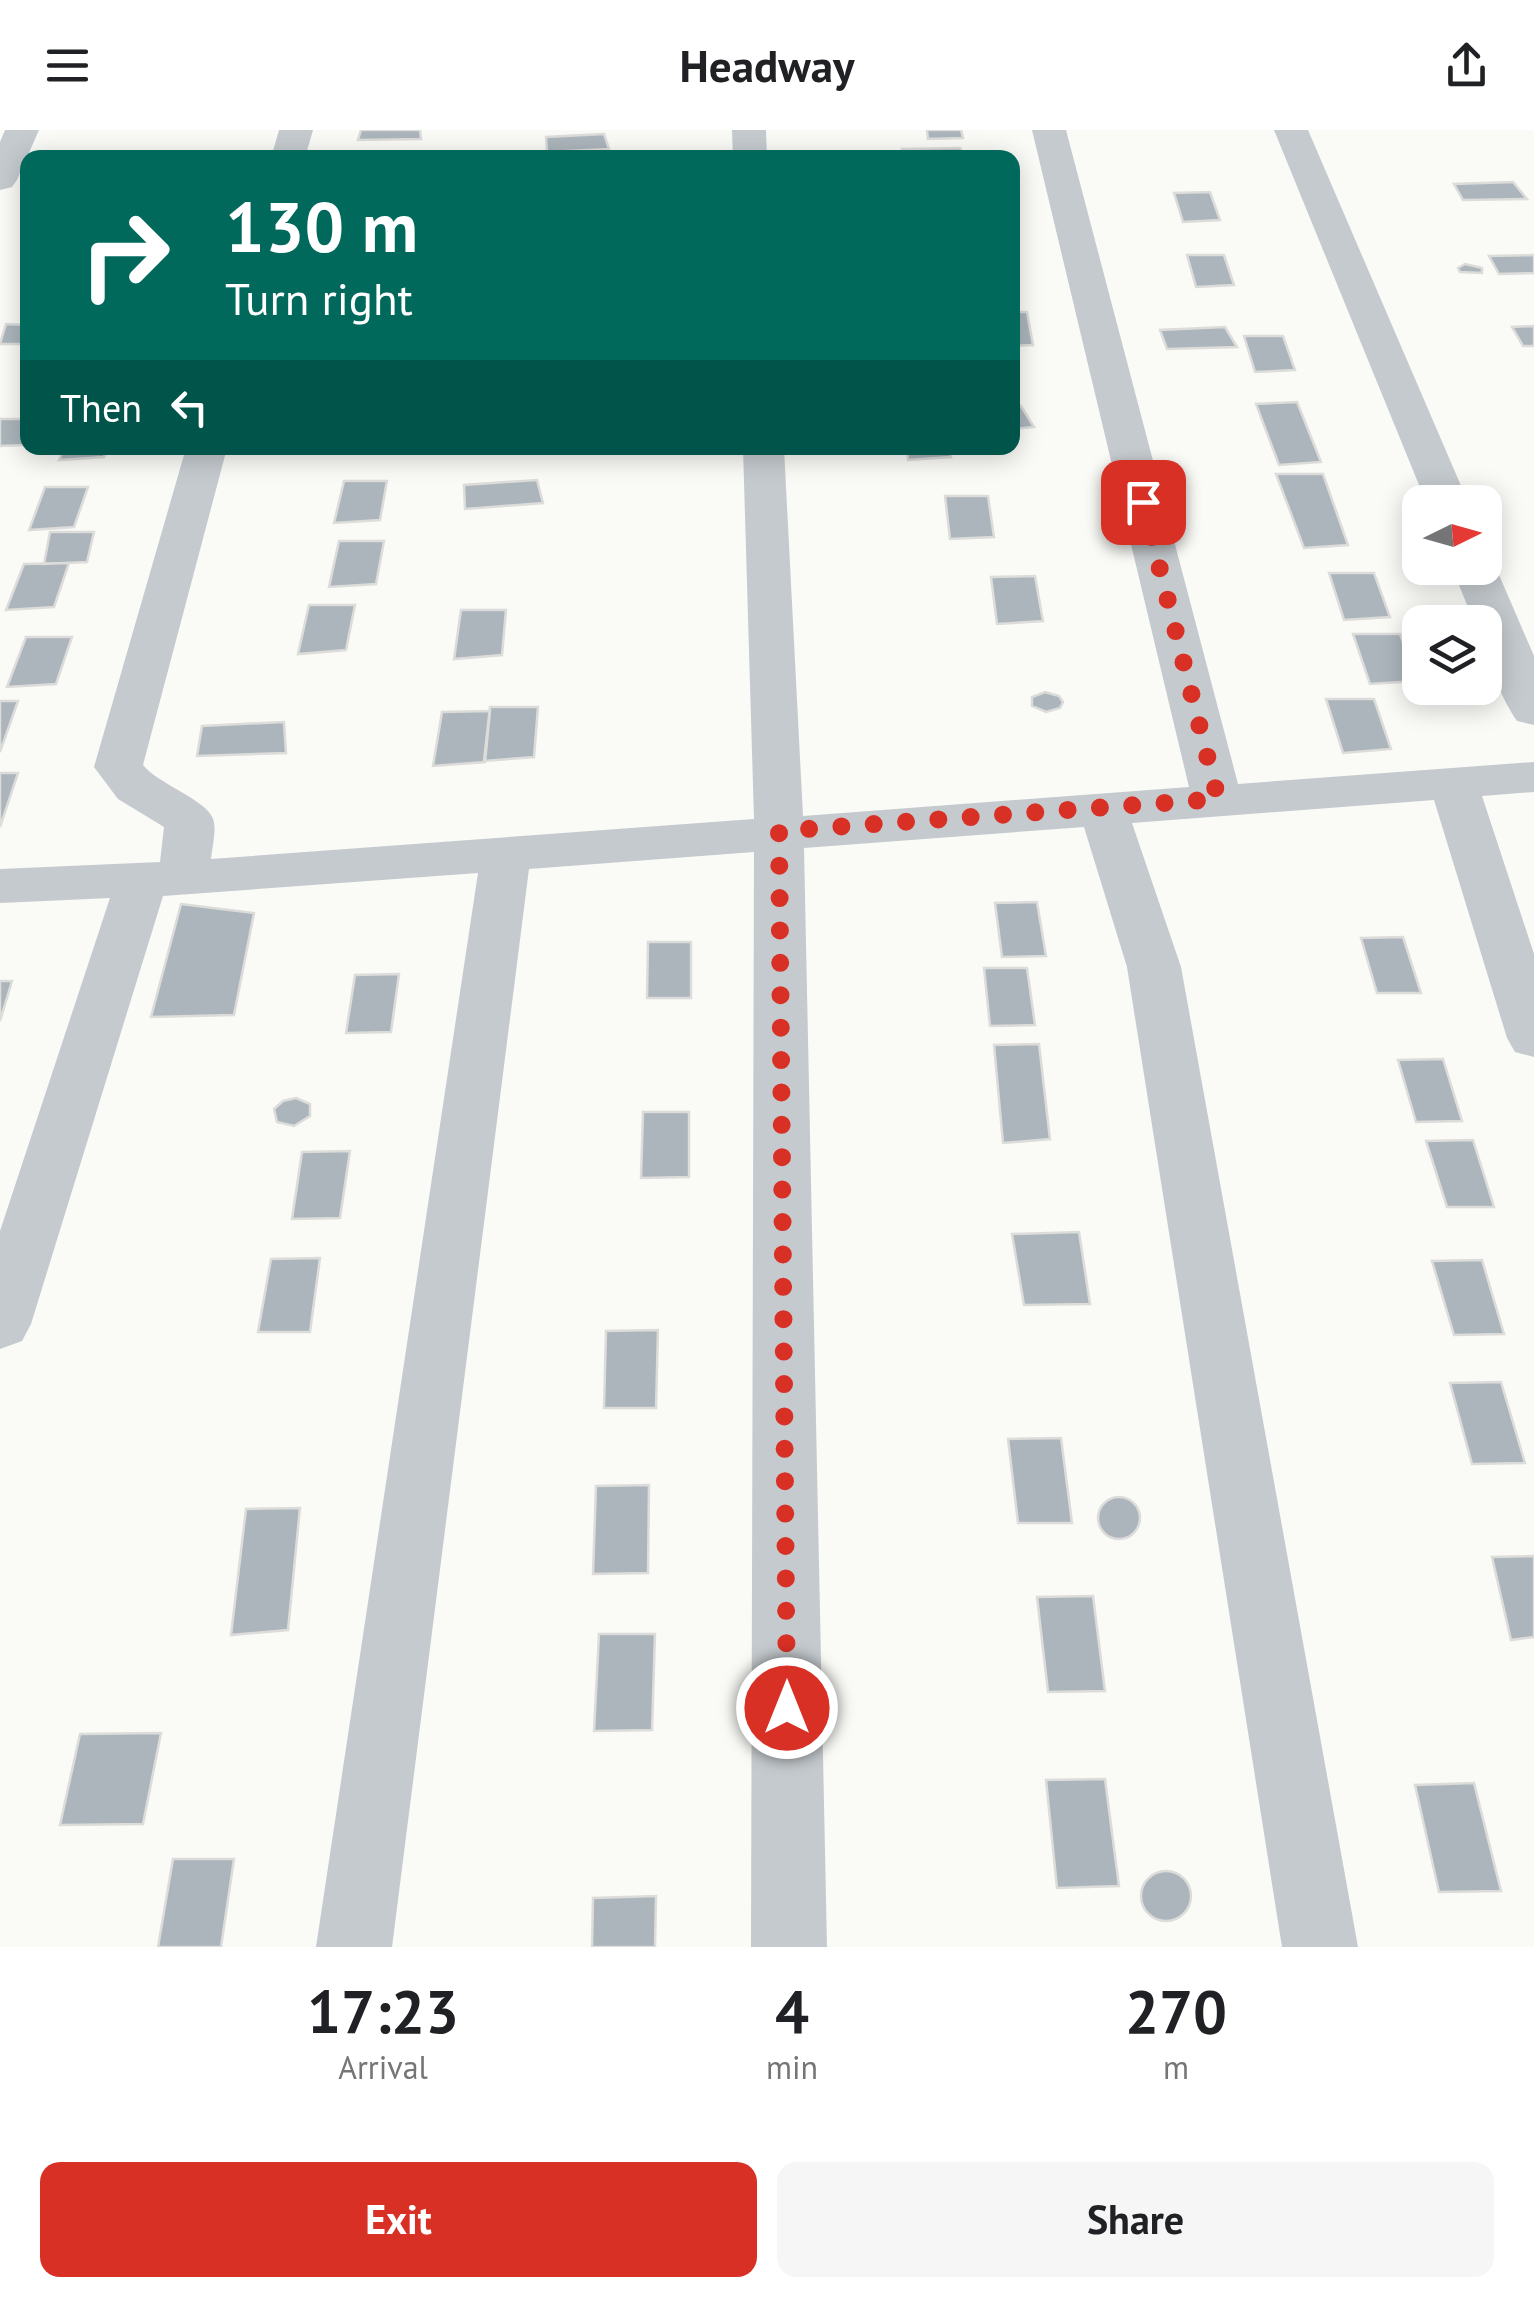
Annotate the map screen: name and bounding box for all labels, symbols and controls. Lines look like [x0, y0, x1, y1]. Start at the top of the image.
text: Headway [679, 36, 855, 94]
icon: menu [40, 38, 95, 93]
icon: share [1439, 38, 1494, 93]
text: 130 m [225, 181, 418, 271]
icon: right [60, 190, 190, 320]
text: Turn right [225, 269, 413, 327]
icon: left [162, 380, 217, 435]
text: Then [60, 383, 142, 432]
pin [1101, 460, 1186, 545]
icon: arrive [1116, 475, 1171, 530]
north arrow [1402, 485, 1502, 585]
map controls [1402, 485, 1502, 705]
button: layers [1402, 605, 1502, 705]
position arrow [735, 1656, 839, 1760]
text: 17:23 [307, 1972, 459, 2050]
text: 4 [775, 1972, 809, 2050]
text: 270 [1125, 1972, 1227, 2050]
text: Arrival [338, 2046, 428, 2088]
text: min [766, 2046, 818, 2088]
text: m [1163, 2046, 1189, 2088]
button: Exit [40, 2162, 757, 2277]
button: Share [777, 2162, 1494, 2277]

